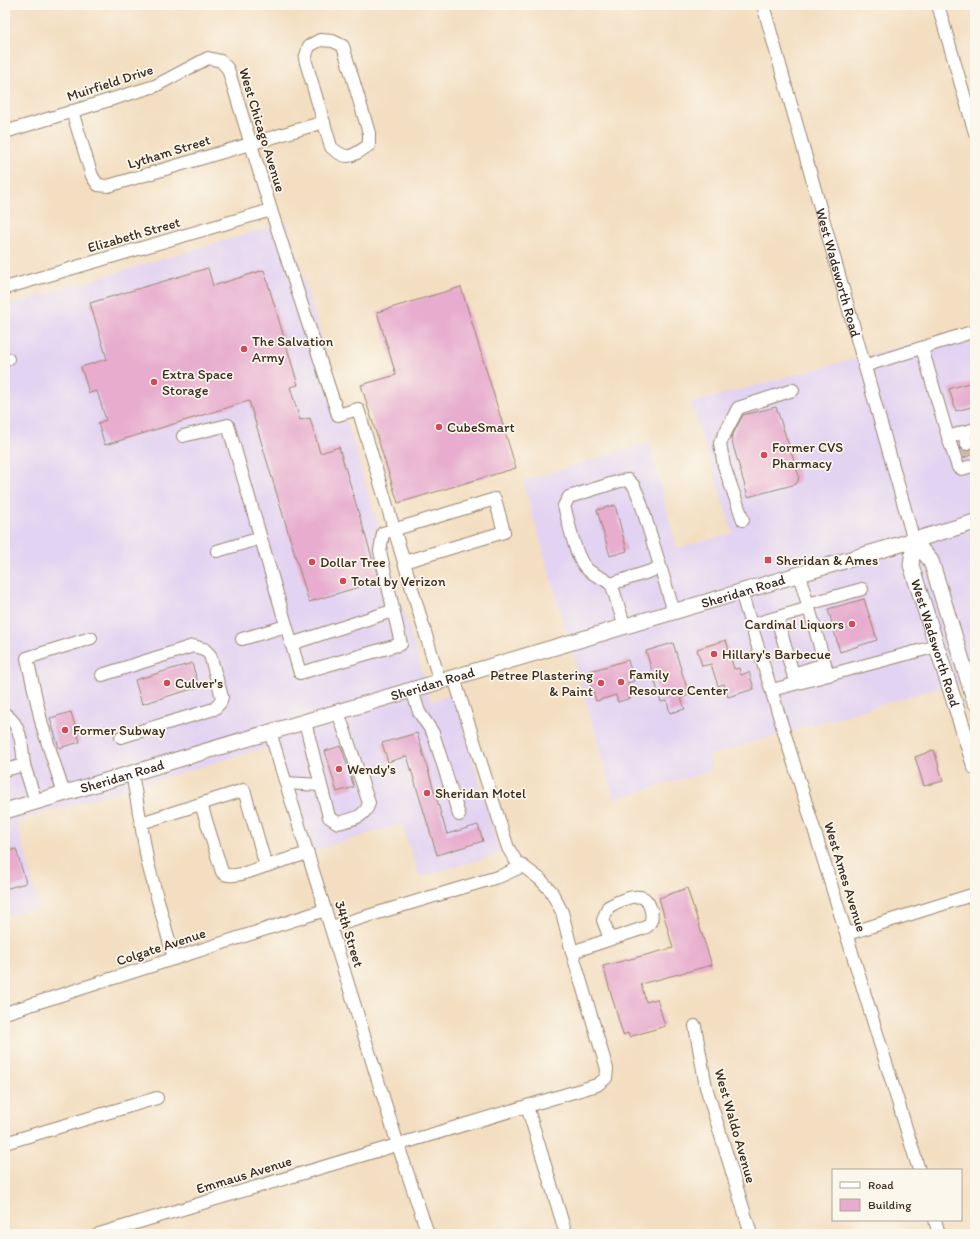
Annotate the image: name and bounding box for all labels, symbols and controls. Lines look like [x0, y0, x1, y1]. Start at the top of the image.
street label: Muirfield Drive [65, 61, 156, 105]
street label: West Chicago Avenue [235, 66, 289, 194]
street label: Lytham Street [126, 131, 212, 173]
street label: West Wadsworth Road [812, 206, 865, 339]
street label: Elizabeth Street [86, 214, 182, 256]
place label: The Salvation Army [252, 333, 334, 366]
marker: The Salvation Army [239, 344, 249, 354]
place label: Extra Space Storage [162, 366, 233, 399]
marker: Extra Space Storage [149, 377, 159, 387]
place label: CubeSmart [447, 419, 515, 436]
marker: CubeSmart [434, 422, 444, 432]
place label: Former CVS Pharmacy [772, 439, 843, 472]
marker: Former CVS Pharmacy [759, 450, 769, 460]
place label: Sheridan & Ames [776, 552, 878, 569]
place label: Dollar Tree [320, 554, 386, 571]
marker: Sheridan & Ames [763, 555, 773, 565]
marker: Dollar Tree [307, 557, 317, 567]
street label: Sheridan Road [699, 570, 787, 612]
place label: Total by Verizon [351, 573, 446, 590]
marker: Total by Verizon [338, 576, 348, 586]
street label: West Wadsworth Road [907, 577, 964, 710]
place label: Cardinal Liquors [744, 616, 844, 633]
marker: Cardinal Liquors [847, 619, 857, 629]
place label: Hillary's Barbecue [722, 646, 831, 663]
marker: Hillary's Barbecue [709, 649, 719, 659]
street label: Sheridan Road [388, 663, 477, 704]
place label: Family Resource Center [629, 666, 728, 699]
place label: Petree Plastering & Paint [490, 667, 594, 700]
place label: Culver's [175, 675, 223, 692]
marker: Family Resource Center [616, 677, 626, 687]
marker: Culver's [162, 678, 172, 688]
marker: Petree Plastering & Paint [596, 678, 606, 688]
place label: Former Subway [73, 722, 166, 739]
marker: Former Subway [60, 725, 70, 735]
street label: Sheridan Road [78, 755, 166, 797]
place label: Wendy's [347, 761, 396, 778]
marker: Wendy's [334, 764, 344, 774]
place label: Sheridan Motel [435, 785, 526, 802]
marker: Sheridan Motel [422, 788, 432, 798]
street label: West Ames Avenue [820, 820, 870, 934]
street label: 34th Street [331, 899, 367, 969]
street label: Colgate Avenue [114, 924, 208, 969]
street label: West Waldo Avenue [711, 1067, 760, 1185]
street label: Emmaus Avenue [194, 1152, 294, 1198]
legend [832, 1169, 962, 1221]
text: Road [868, 1178, 894, 1192]
text: Building [868, 1198, 912, 1212]

